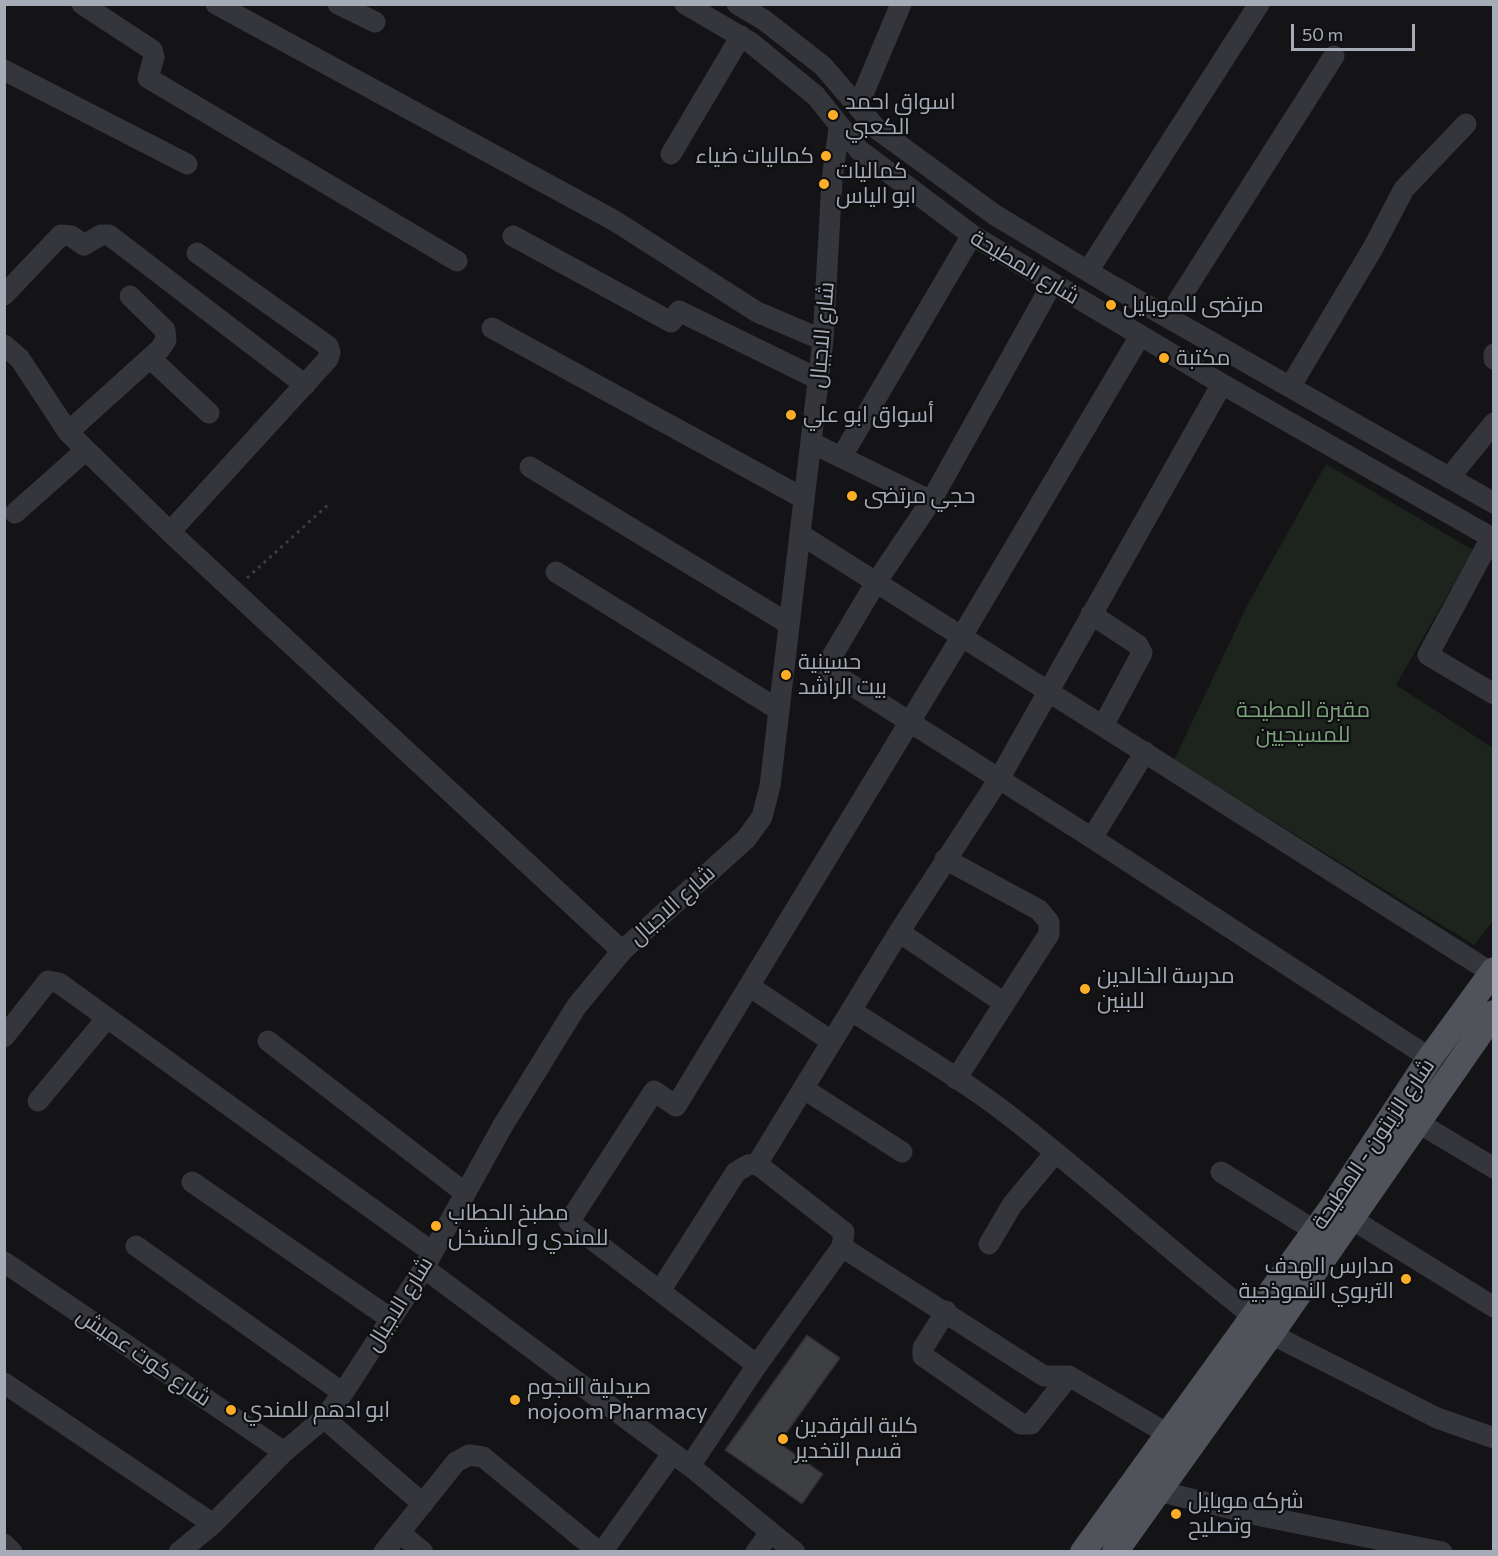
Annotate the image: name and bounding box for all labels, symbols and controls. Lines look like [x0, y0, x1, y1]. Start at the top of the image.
scale bar [1294, 12, 1418, 50]
text: 50 m [1302, 23, 1343, 45]
place label: اسواق احمد الكعبي [845, 89, 956, 140]
marker: اسواق احمد الكعبي [826, 108, 840, 122]
place label: كماليات ضياء [695, 143, 814, 169]
marker: كماليات ضياء [819, 149, 833, 163]
place label: كماليات ابو الياس [836, 158, 916, 210]
marker: كماليات ابو الياس [817, 177, 831, 191]
street label: شارع المطيحة [966, 224, 1084, 310]
street label: شارع الاجبال [804, 281, 840, 389]
place label: مرتضى للموبايل [1123, 292, 1264, 318]
marker: مرتضى للموبايل [1104, 298, 1118, 312]
place label: مكتبة [1176, 345, 1230, 371]
marker: مكتبة [1157, 351, 1171, 365]
place label: أسواق ابو علي [803, 402, 934, 428]
marker: أسواق ابو علي [784, 408, 798, 422]
place label: حجي مرتضى [864, 483, 975, 509]
marker: حجي مرتضى [845, 489, 859, 503]
place label: حسينية بيت الراشد [798, 649, 887, 700]
marker: حسينية بيت الراشد [779, 668, 793, 682]
park label: مقبرة المطيحة للمسيحيين [1236, 697, 1370, 748]
street label: شارع الاجبال [624, 859, 720, 951]
place label: مدرسة الخالدين للبنين [1097, 963, 1235, 1014]
marker: مدرسة الخالدين للبنين [1078, 982, 1092, 996]
street label: شارع الزيتون - المطيحة [1306, 1054, 1440, 1234]
place label: مطبخ الحطاب للمندي و المشخل [448, 1200, 608, 1252]
marker: مطبخ الحطاب للمندي و المشخل [429, 1219, 443, 1233]
street label: شارع الاجبال [360, 1252, 438, 1356]
place label: مدارس الهدف التربوي النموذجية [1238, 1253, 1394, 1304]
marker: مدارس الهدف التربوي النموذجية [1399, 1272, 1413, 1286]
street label: شارع كوت عميش [72, 1302, 216, 1412]
place label: صيدلية النجوم nojoom Pharmacy [527, 1374, 708, 1426]
marker: صيدلية النجوم nojoom Pharmacy [508, 1393, 522, 1407]
place label: ابو ادهم للمندي [243, 1397, 390, 1423]
marker: ابو ادهم للمندي [224, 1403, 238, 1417]
place label: كلية الفرقدين قسم التخدير [795, 1413, 918, 1464]
marker: كلية الفرقدين قسم التخدير [776, 1432, 790, 1446]
place label: شركه موبايل وتصليح [1188, 1488, 1304, 1540]
marker: شركه موبايل وتصليح [1169, 1507, 1183, 1521]

